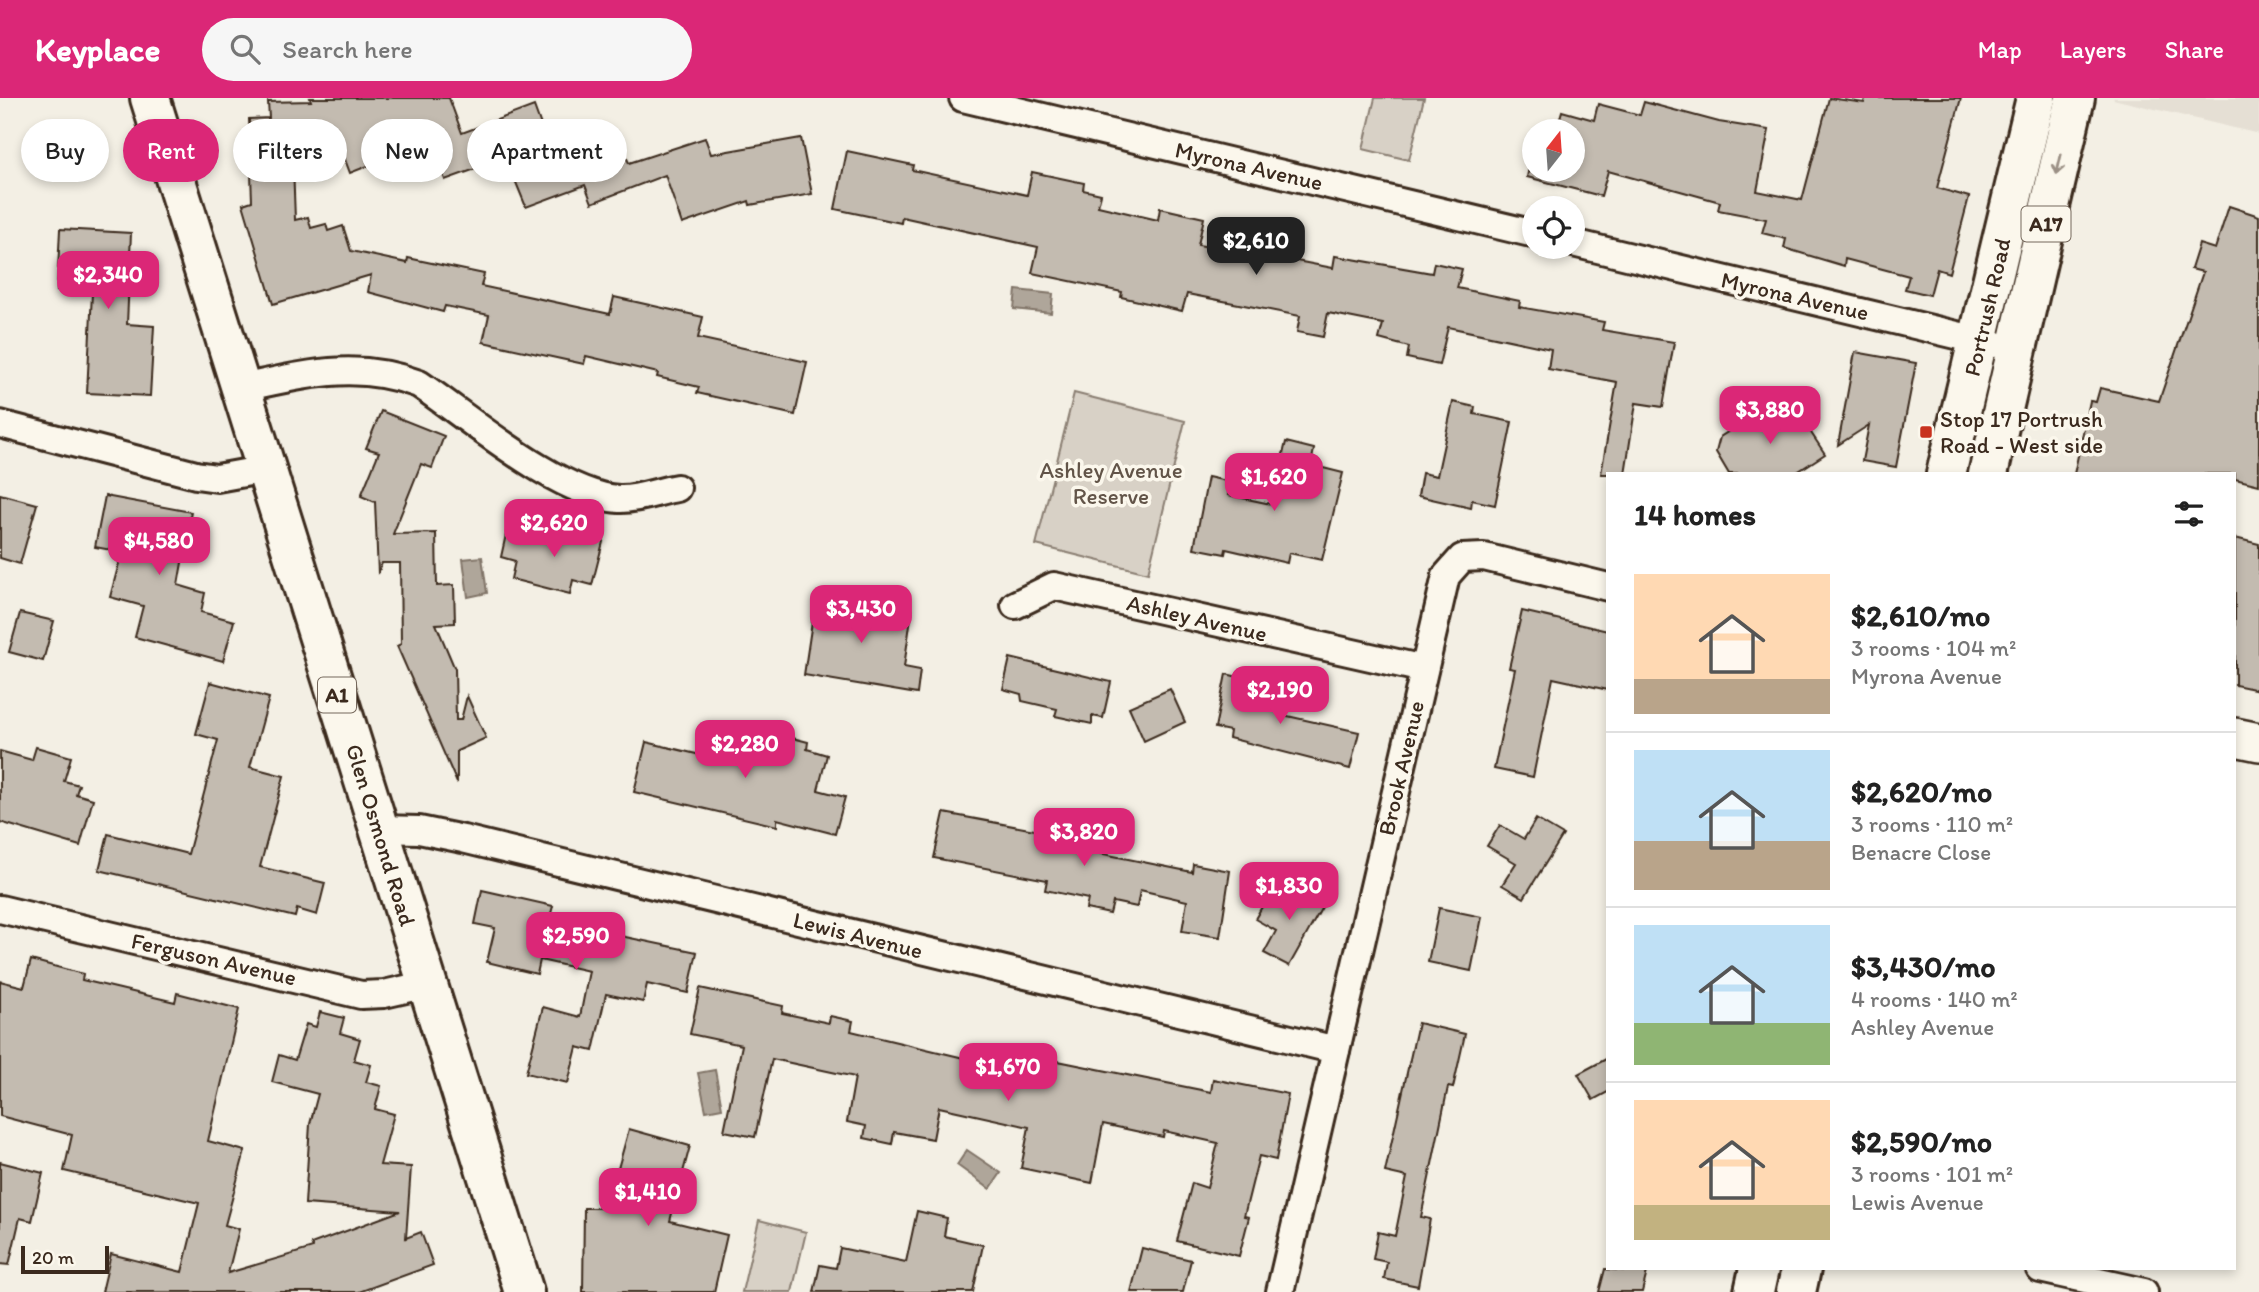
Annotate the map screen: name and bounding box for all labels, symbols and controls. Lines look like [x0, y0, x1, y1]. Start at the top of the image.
search box [202, 18, 692, 81]
text: Keyplace [35, 30, 160, 69]
icon: search [226, 30, 264, 68]
text: Search here [282, 33, 413, 65]
text: Map [1978, 35, 2022, 64]
text: Layers [2060, 35, 2127, 64]
text: Share [2165, 35, 2224, 64]
chip: Buy [21, 119, 109, 182]
chip: Rent [123, 119, 219, 182]
chip: Filters [233, 119, 347, 182]
chip: New [361, 119, 453, 182]
chip: Apartment [467, 119, 627, 182]
north arrow [1522, 119, 1586, 182]
map controls [1522, 119, 1585, 259]
street label: Myrona Avenue [1172, 135, 1326, 197]
one-way arrow [2052, 153, 2065, 175]
button: locate [1522, 196, 1585, 259]
road number: A17 [2022, 206, 2070, 242]
pin: $2,610 [1199, 218, 1313, 277]
text: $2,610 [1223, 226, 1289, 254]
street label: Portrush Road [1958, 235, 2017, 379]
pin: $2,340 [51, 252, 165, 311]
text: $2,340 [73, 260, 143, 288]
street label: Myrona Avenue [1718, 265, 1872, 327]
pin: $3,880 [1713, 386, 1827, 446]
text: $3,880 [1735, 395, 1805, 423]
place label: Stop 17 Portrush Road - West side [1940, 405, 2103, 459]
marker: Stop 17 Portrush Road - West side [1918, 424, 1934, 440]
pin: $1,620 [1217, 454, 1331, 513]
park label: Ashley Avenue Reserve [1039, 456, 1183, 510]
text: $1,620 [1241, 462, 1307, 490]
icon: filters [2170, 495, 2208, 533]
text: 14 homes [1634, 496, 1756, 533]
pin: $2,620 [497, 500, 611, 559]
text: $2,620 [520, 508, 588, 536]
pin: $4,580 [102, 518, 216, 577]
text: $4,580 [124, 526, 194, 554]
pin: $3,430 [804, 586, 918, 645]
street label: Ashley Avenue [1124, 588, 1270, 648]
text: $3,430 [826, 594, 896, 622]
text: $2,610/mo [1851, 597, 1990, 634]
icon: home [1690, 602, 1774, 686]
text: 3 rooms · 104 m² [1851, 634, 2016, 662]
text: Myrona Avenue [1851, 662, 2002, 690]
pin: $2,190 [1223, 666, 1337, 726]
text: $2,190 [1247, 675, 1313, 703]
road number: A1 [318, 678, 356, 712]
street label: Brook Avenue [1372, 698, 1430, 838]
pin: $2,280 [688, 720, 802, 780]
text: $2,280 [711, 729, 779, 757]
street label: Glen Osmond Road [340, 741, 422, 930]
text: $2,620/mo [1851, 773, 1992, 810]
icon: home [1690, 778, 1774, 862]
pin: $3,820 [1027, 808, 1141, 868]
text: 3 rooms · 110 m² [1851, 810, 2013, 838]
text: $3,820 [1050, 817, 1118, 845]
text: Benacre Close [1851, 838, 1991, 866]
pin: $1,830 [1232, 862, 1346, 922]
text: $1,830 [1255, 871, 1323, 899]
street label: Lewis Avenue [790, 905, 926, 965]
pin: $2,590 [519, 912, 633, 972]
text: $2,590 [542, 921, 610, 949]
street label: Ferguson Avenue [129, 926, 299, 992]
text: $3,430/mo [1851, 948, 1996, 985]
icon: home [1690, 953, 1774, 1037]
text: 4 rooms · 140 m² [1851, 985, 2018, 1013]
text: Ashley Avenue [1851, 1013, 1994, 1041]
pin: $1,670 [951, 1044, 1065, 1103]
text: $1,670 [975, 1052, 1041, 1080]
text: $2,590/mo [1851, 1123, 1992, 1160]
icon: home [1690, 1128, 1774, 1212]
text: 3 rooms · 101 m² [1851, 1160, 2013, 1188]
pin: $1,410 [591, 1168, 705, 1228]
text: $1,410 [615, 1177, 681, 1205]
text: Lewis Avenue [1851, 1188, 1984, 1216]
scale bar [21, 1243, 108, 1275]
text: 20 m [32, 1246, 74, 1269]

